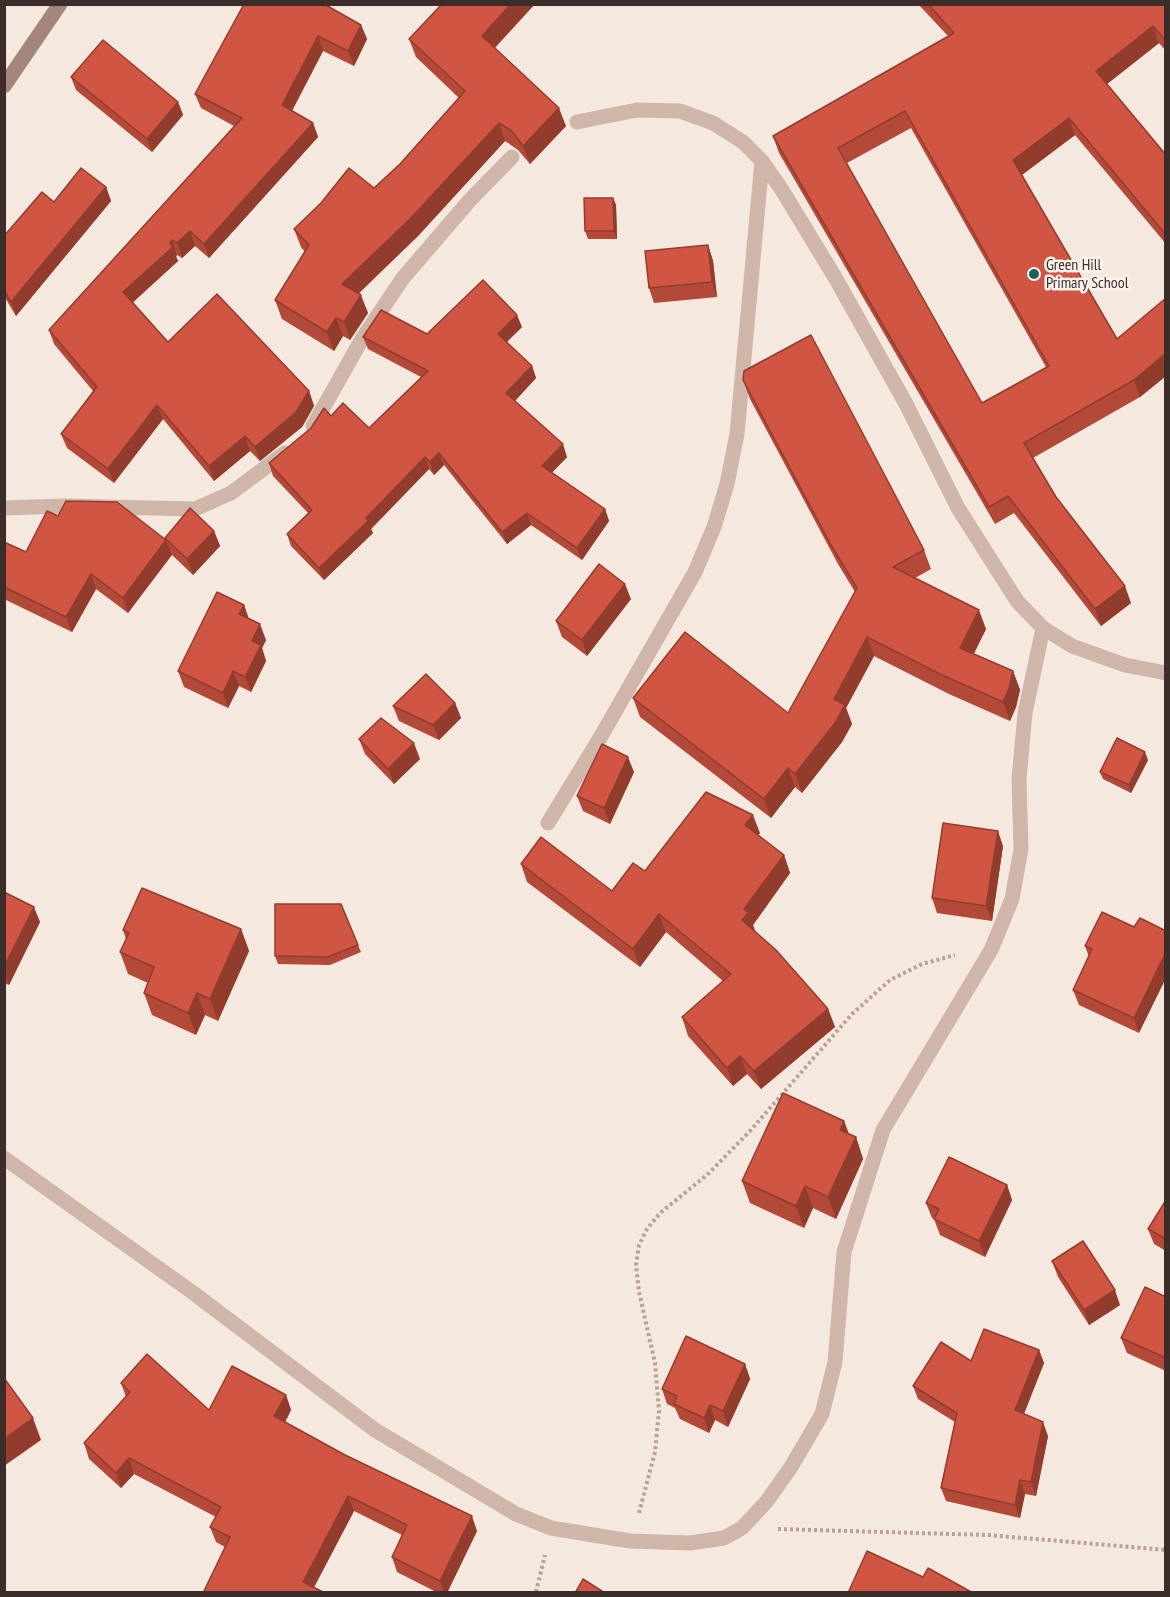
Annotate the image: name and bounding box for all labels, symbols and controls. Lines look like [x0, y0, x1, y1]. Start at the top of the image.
place label: Green Hill Primary School [1046, 255, 1128, 293]
marker: Green Hill Primary School [1027, 267, 1041, 281]

